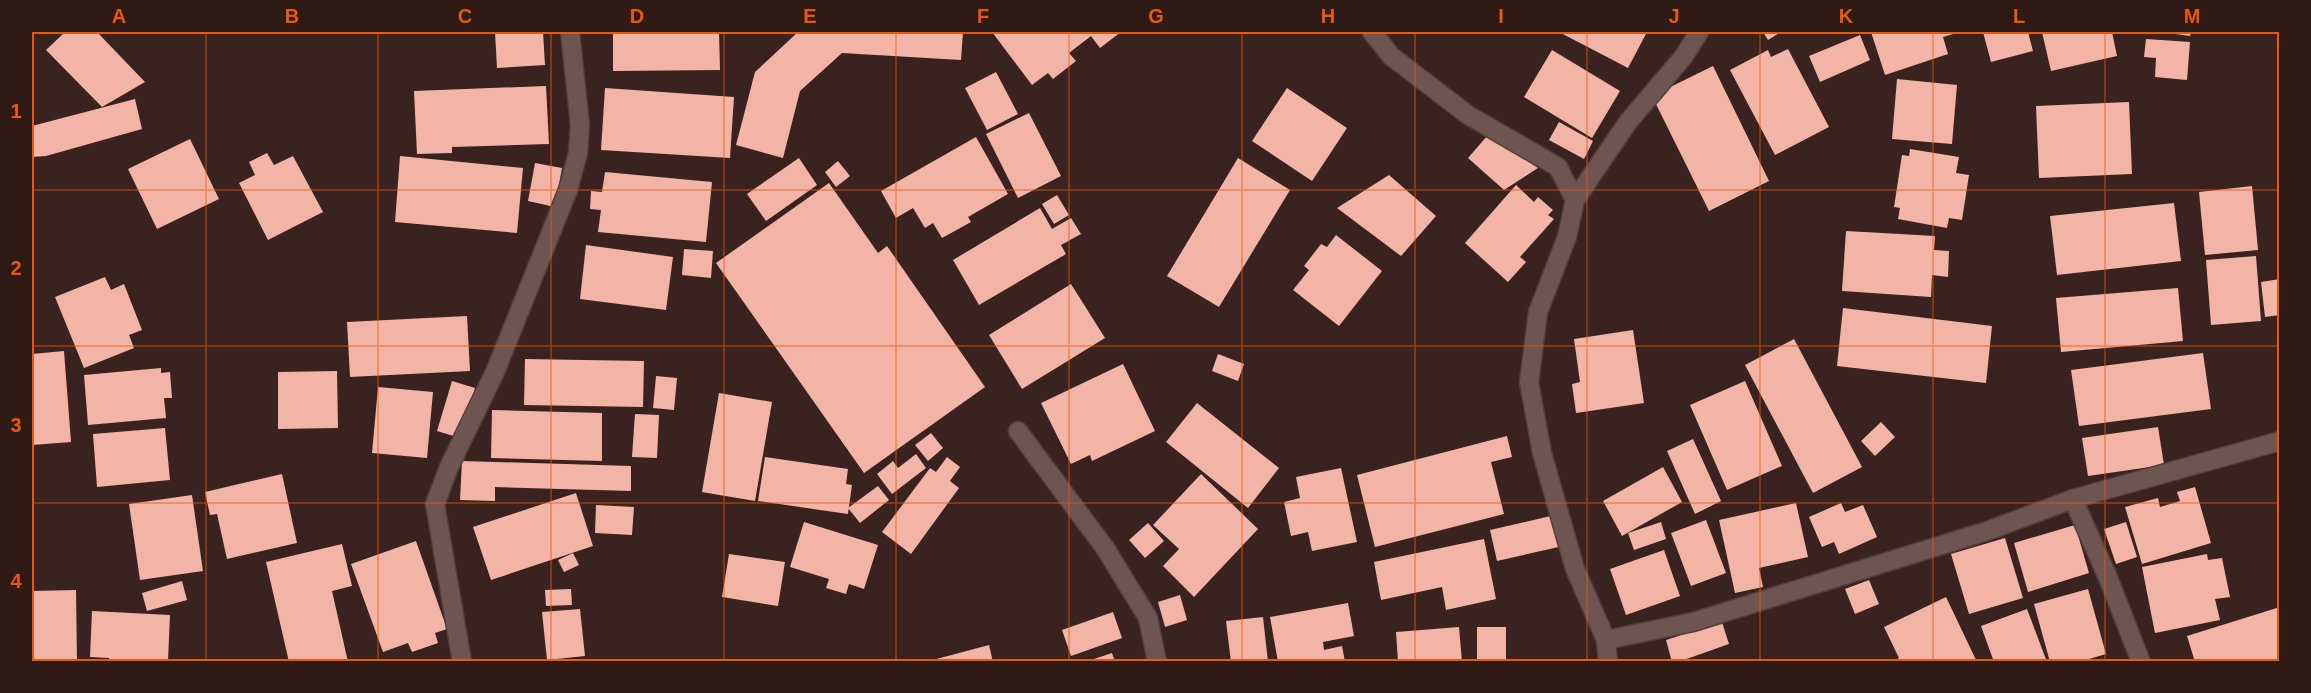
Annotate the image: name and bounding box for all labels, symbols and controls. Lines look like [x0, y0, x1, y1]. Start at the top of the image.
text: A [112, 5, 126, 27]
text: B [285, 5, 299, 27]
text: C [458, 5, 472, 27]
text: D [630, 5, 644, 27]
text: E [803, 5, 817, 27]
text: F [977, 5, 989, 27]
text: G [1148, 5, 1164, 27]
text: H [1321, 5, 1335, 27]
text: I [1498, 5, 1504, 27]
text: J [1668, 5, 1680, 27]
text: K [1839, 5, 1854, 27]
text: L [2013, 5, 2025, 27]
text: M [2184, 5, 2200, 27]
text: 1 [10, 100, 22, 122]
text: 2 [10, 257, 22, 279]
text: 3 [10, 414, 22, 436]
text: 4 [10, 570, 22, 592]

